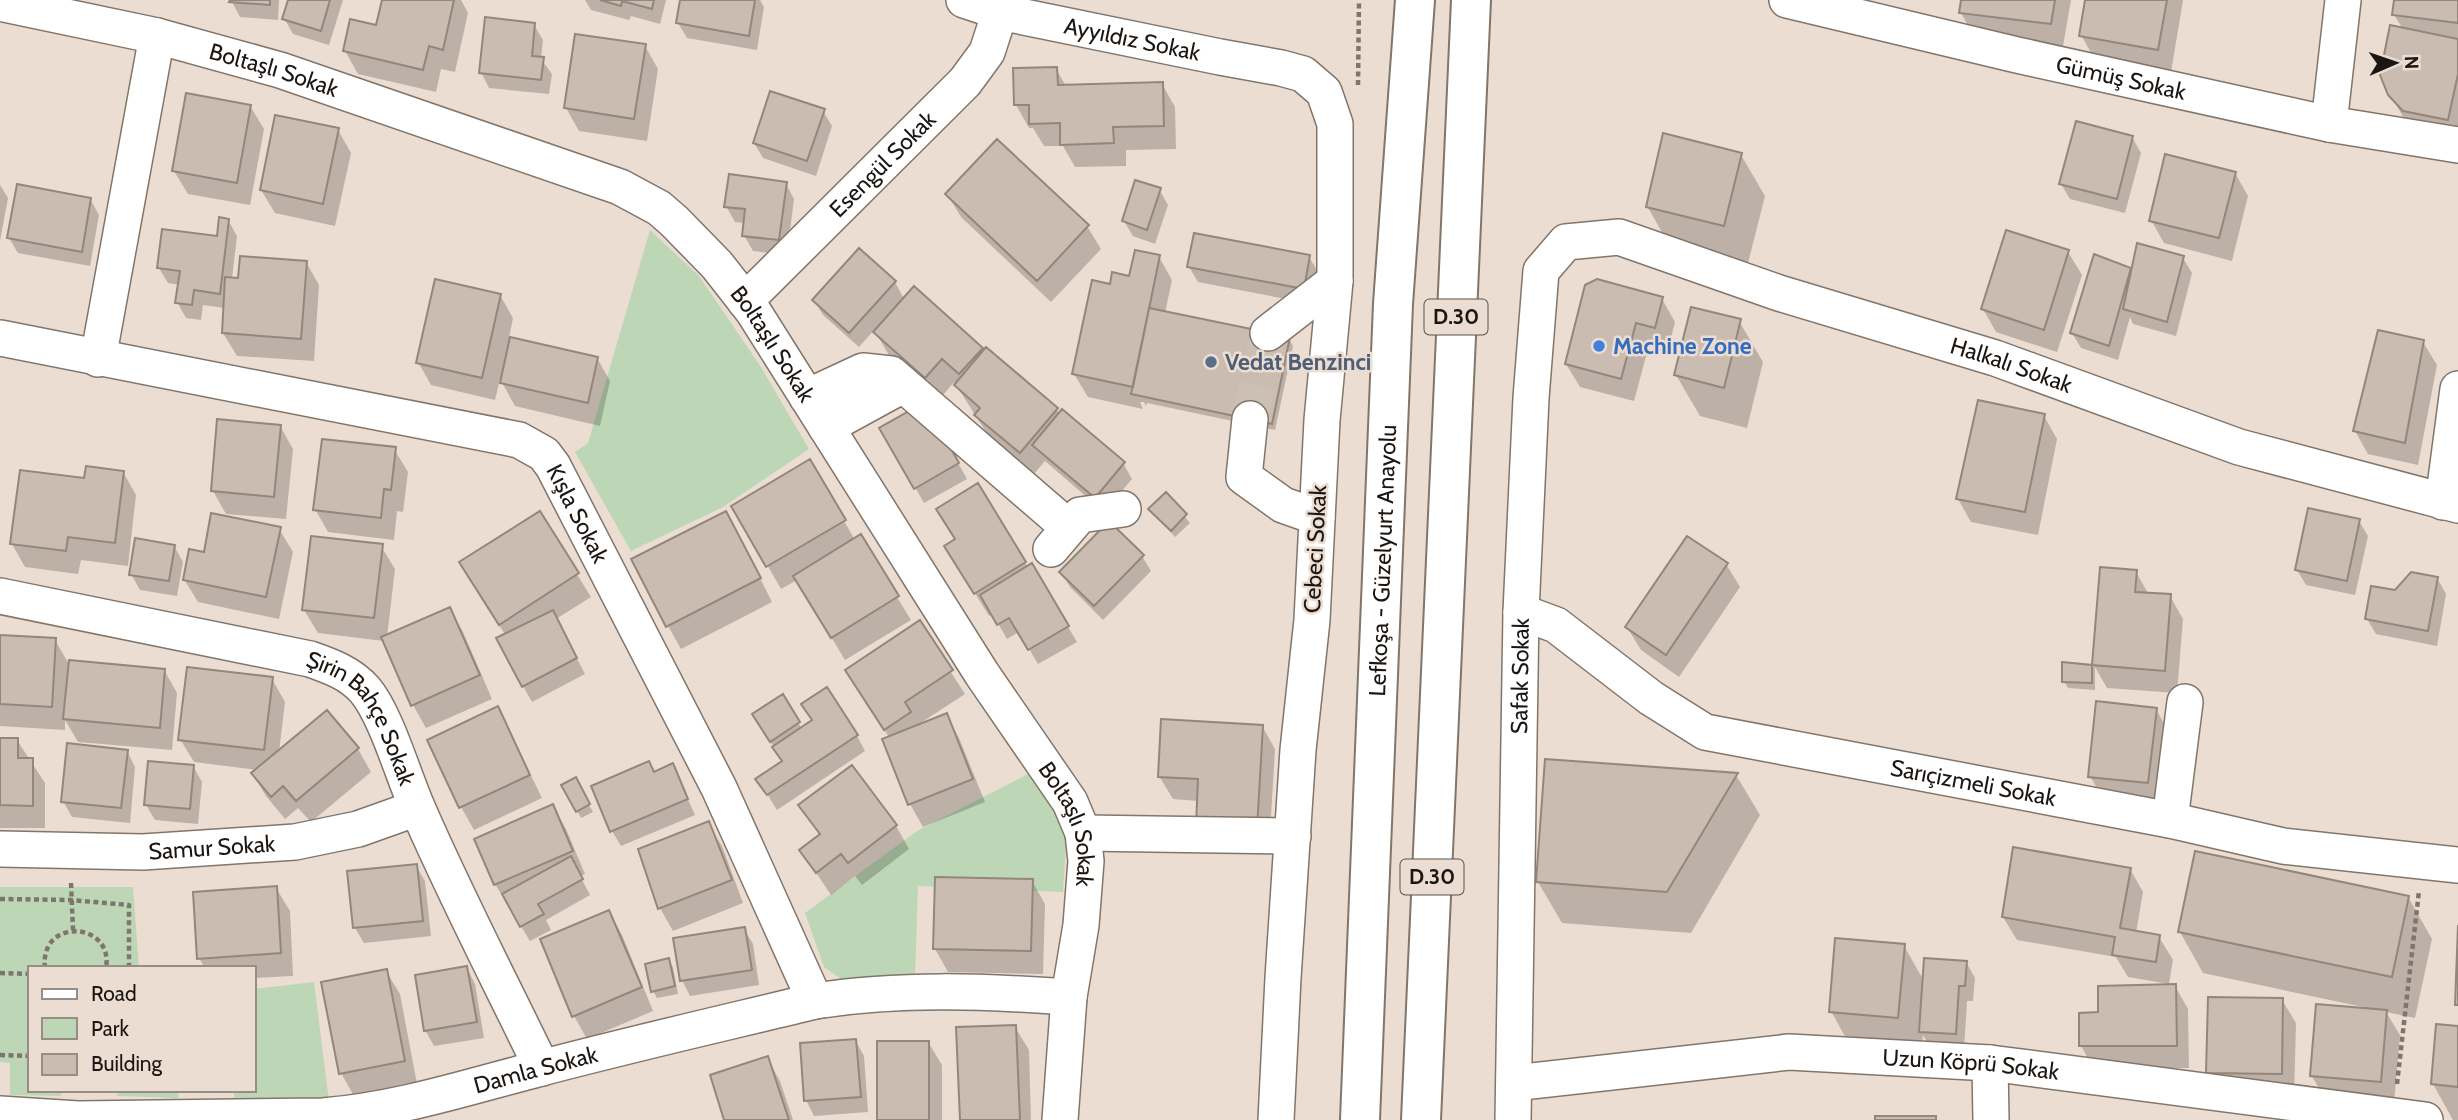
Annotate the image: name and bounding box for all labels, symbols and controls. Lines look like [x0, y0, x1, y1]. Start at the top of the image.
street label: Ayyıldız Sokak [1062, 12, 1203, 67]
north arrow [2360, 28, 2430, 98]
street label: Boltaşlı Sokak [206, 37, 342, 103]
street label: Gümüş Sokak [2054, 50, 2189, 106]
text: N [2400, 55, 2423, 70]
street label: Esengül Sokak [823, 105, 942, 223]
street label: Boltaşlı Sokak [725, 280, 821, 408]
road number: D.30 [1424, 300, 1488, 334]
street label: Halkalı Sokak [1947, 331, 2077, 399]
place label: Machine Zone [1613, 332, 1752, 360]
marker: Machine Zone [1591, 338, 1607, 354]
place label: Vedat Benzinci [1225, 348, 1371, 376]
marker: Vedat Benzinci [1203, 354, 1219, 370]
street label: Lefkoşa - Güzelyurt Anayolu [1363, 424, 1402, 697]
street label: Kışla Sokak [540, 459, 615, 568]
street label: Cebeci Sokak [1298, 484, 1332, 614]
street label: Safak Sokak [1505, 617, 1535, 734]
street label: Şirin Bahçe Sokak [303, 645, 421, 790]
street label: Sarıçizmeli Sokak [1888, 753, 2059, 812]
street label: Boltaşlı Sokak [1032, 756, 1100, 888]
street label: Samur Sokak [148, 829, 277, 866]
road number: D.30 [1400, 860, 1464, 894]
legend [28, 966, 256, 1092]
text: Road [91, 981, 137, 1006]
text: Park [91, 1016, 129, 1041]
street label: Damla Sokak [470, 1040, 601, 1100]
street label: Uzun Köprü Sokak [1882, 1043, 2061, 1086]
text: Building [91, 1051, 163, 1076]

